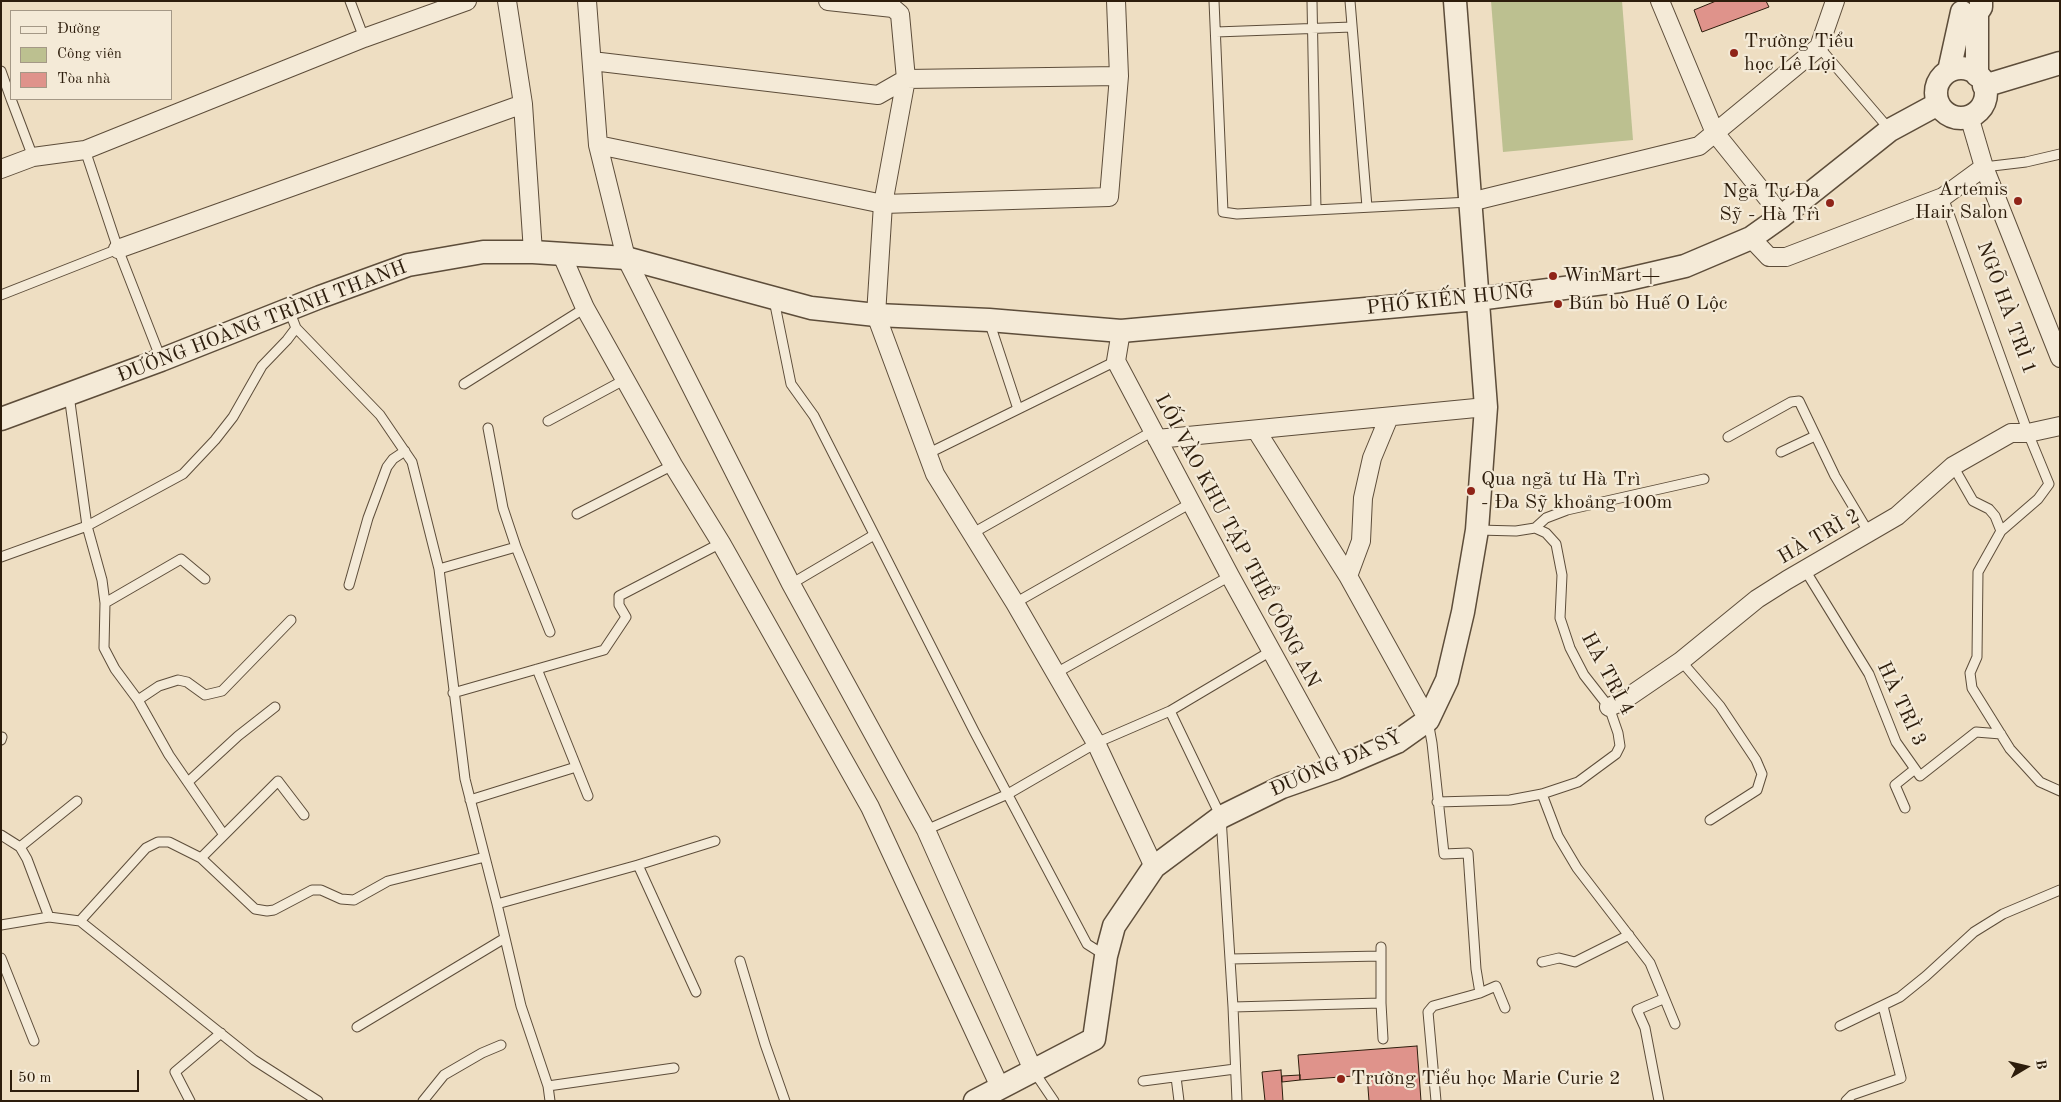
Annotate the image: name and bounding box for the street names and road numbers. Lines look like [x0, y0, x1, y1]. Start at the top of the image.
street label: NGÕ HÀ TRÌ 1 [1971, 238, 2041, 378]
street label: ĐƯỜNG HOÀNG TRÌNH THANH [114, 256, 410, 388]
street label: PHỐ KIẾN HƯNG [1365, 279, 1535, 321]
street label: LỐI VÀO KHU TẬP THỂ CÔNG AN [1149, 390, 1325, 692]
street label: HÀ TRÌ 2 [1774, 504, 1864, 570]
street label: HÀ TRÌ 4 [1575, 628, 1639, 720]
street label: HÀ TRÌ 3 [1871, 658, 1931, 750]
street label: ĐƯỜNG ĐA SỸ [1266, 725, 1406, 803]

